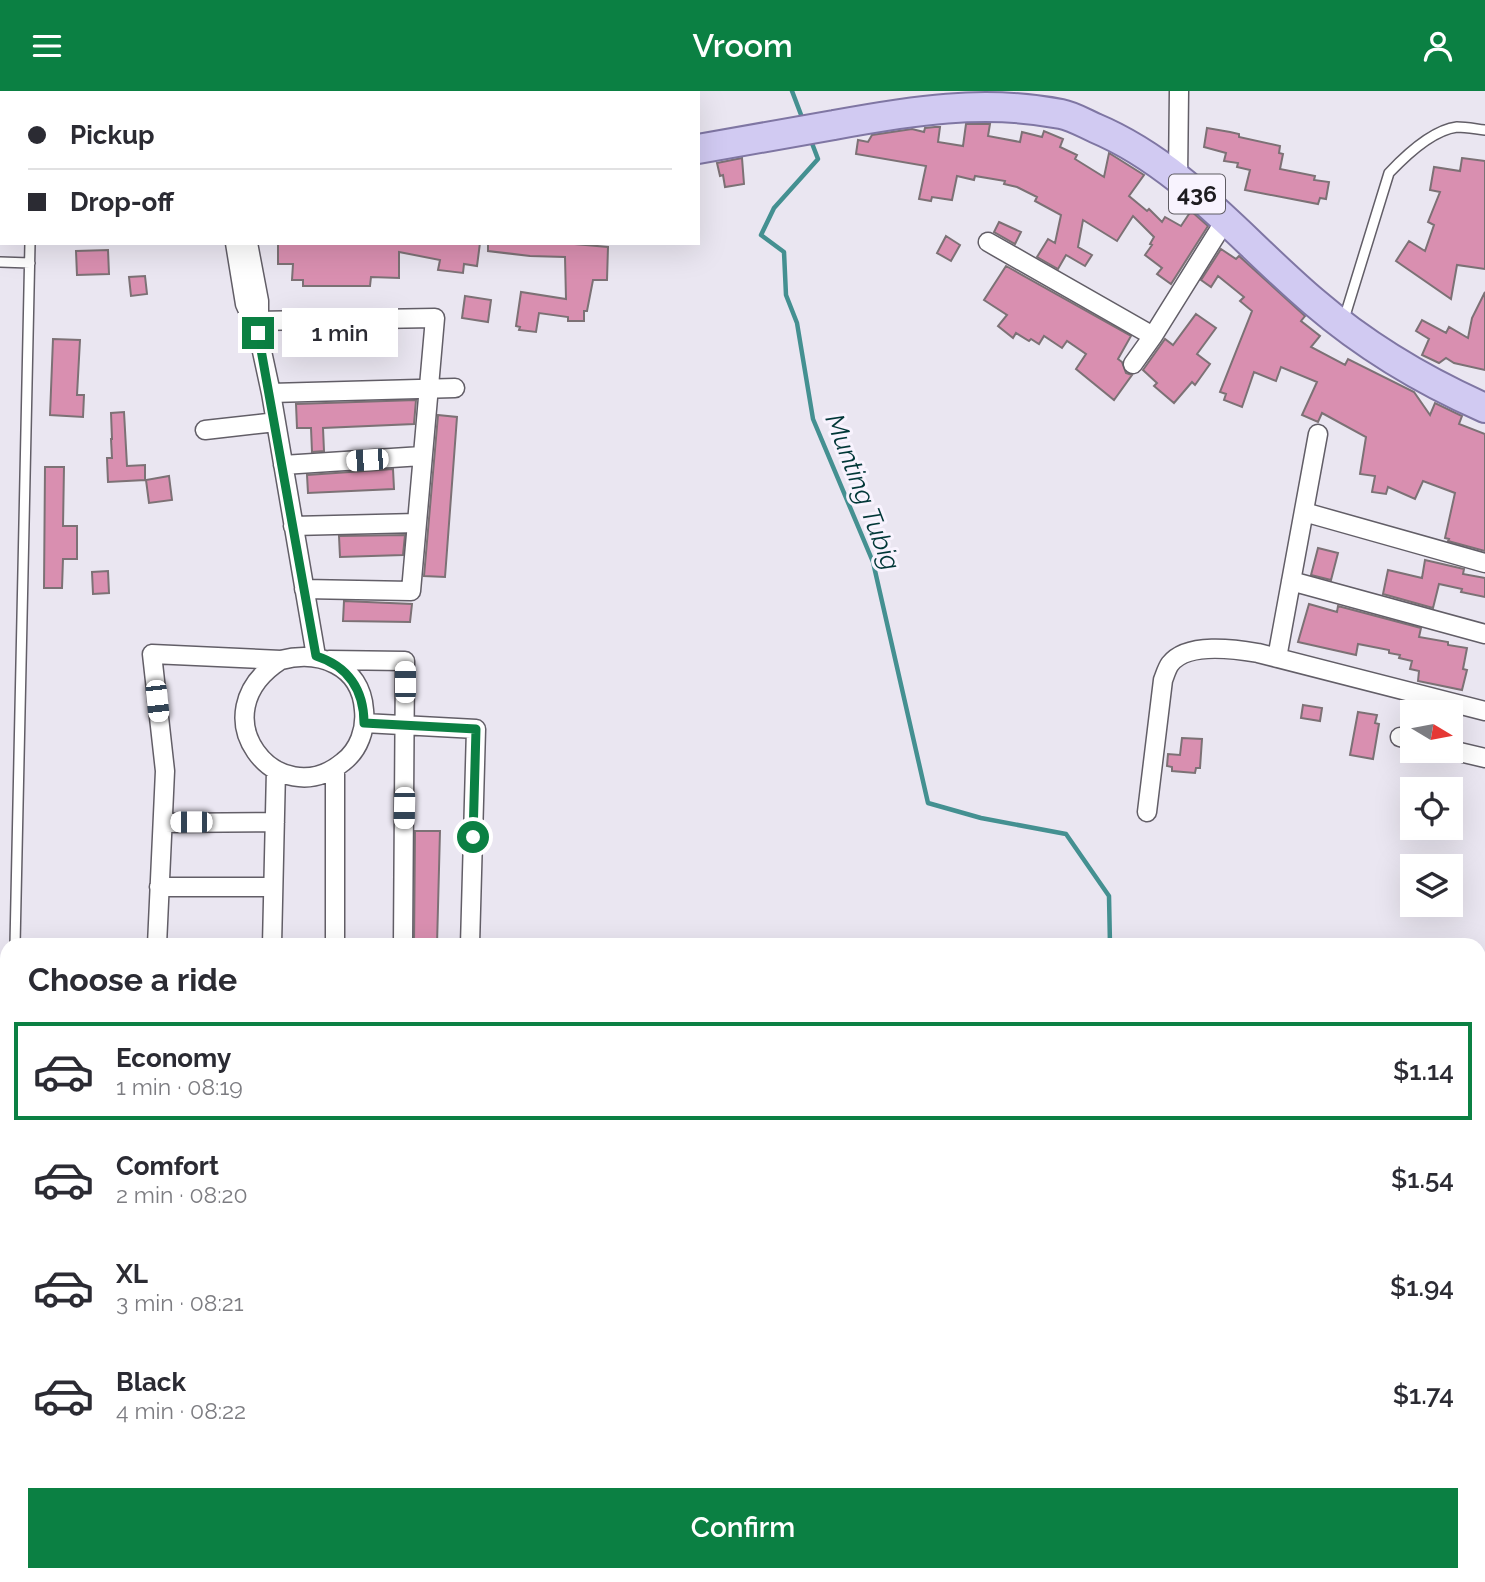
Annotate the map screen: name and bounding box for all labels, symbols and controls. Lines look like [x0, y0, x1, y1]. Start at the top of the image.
icon: menu [28, 27, 66, 65]
text: Vroom [692, 27, 793, 64]
icon: person [1419, 27, 1457, 65]
text: Pickup [70, 120, 155, 150]
road number: 436 [1169, 174, 1225, 213]
text: Drop-off [70, 187, 174, 217]
callout: 1 min [282, 309, 398, 357]
route end [242, 317, 274, 349]
text: 1 min [311, 319, 369, 346]
water label: Munting Tubig [819, 410, 907, 574]
car [346, 448, 389, 472]
car [395, 661, 416, 703]
car [145, 679, 170, 723]
north arrow [1400, 700, 1463, 763]
map controls [1400, 700, 1463, 917]
button: locate [1400, 777, 1463, 840]
car [394, 787, 415, 829]
car [171, 812, 213, 833]
route start [457, 821, 489, 853]
button: layers [1400, 854, 1463, 917]
text: Choose a ride [28, 961, 237, 998]
icon: car [32, 1040, 95, 1103]
text: Economy [116, 1043, 231, 1073]
text: $1.14 [1393, 1056, 1454, 1086]
text: 1 min · 08:19 [116, 1073, 243, 1100]
icon: car [32, 1148, 95, 1211]
text: Comfort [116, 1151, 219, 1181]
text: $1.54 [1391, 1164, 1454, 1194]
text: 2 min · 08:20 [116, 1181, 248, 1208]
icon: car [32, 1256, 95, 1319]
text: XL [116, 1259, 148, 1289]
text: $1.94 [1390, 1272, 1454, 1302]
text: 3 min · 08:21 [116, 1289, 244, 1316]
icon: car [32, 1364, 95, 1427]
text: Black [116, 1367, 186, 1397]
text: $1.74 [1393, 1380, 1454, 1410]
text: 4 min · 08:22 [116, 1397, 246, 1424]
button: Confirm [28, 1488, 1458, 1568]

